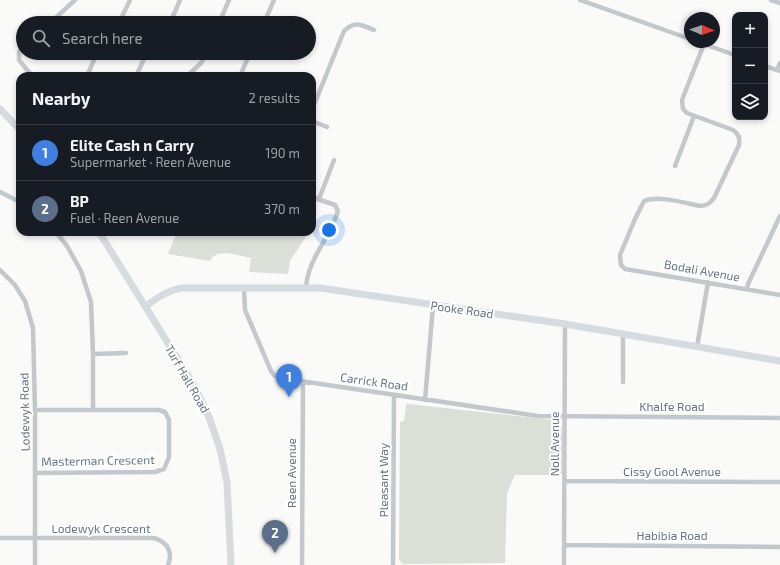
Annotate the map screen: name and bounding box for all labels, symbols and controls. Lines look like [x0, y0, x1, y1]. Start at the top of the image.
north arrow [684, 12, 720, 48]
map controls [732, 12, 768, 120]
button: + [732, 12, 768, 48]
search box [16, 16, 316, 60]
icon: search [30, 27, 52, 49]
text: Search here [62, 29, 143, 47]
button: − [732, 48, 768, 84]
button: layers [732, 84, 768, 120]
text: Nearby [32, 88, 90, 108]
text: 2 results [248, 90, 300, 106]
text: Elite Cash n Carry [70, 136, 194, 154]
text: 1 [42, 145, 48, 161]
text: 190 m [265, 145, 300, 161]
text: Supermarket · Reen Avenue [70, 154, 231, 170]
text: BP [70, 192, 89, 210]
text: 2 [41, 201, 49, 217]
text: 370 m [264, 201, 300, 217]
text: Fuel · Reen Avenue [70, 210, 179, 226]
your location [319, 220, 339, 240]
street label: Bodali Avenue [663, 256, 741, 284]
street label: Pooke Road [430, 298, 494, 320]
street label: Turf Hall Road [163, 342, 213, 415]
pin: 1 [276, 364, 302, 397]
street label: Carrick Road [339, 369, 409, 393]
street label: Lodewyk Road [16, 372, 32, 452]
street label: Khalfe Road [639, 399, 705, 413]
street label: Noll Avenue [547, 412, 561, 476]
street label: Reen Avenue [284, 438, 298, 508]
street label: Pleasant Way [376, 442, 390, 517]
street label: Masterman Crescent [41, 452, 155, 468]
street label: Cissy Gool Avenue [623, 464, 721, 478]
pin: 2 [262, 520, 288, 553]
street label: Lodewyk Crescent [52, 521, 151, 535]
street label: Habibia Road [636, 528, 708, 542]

